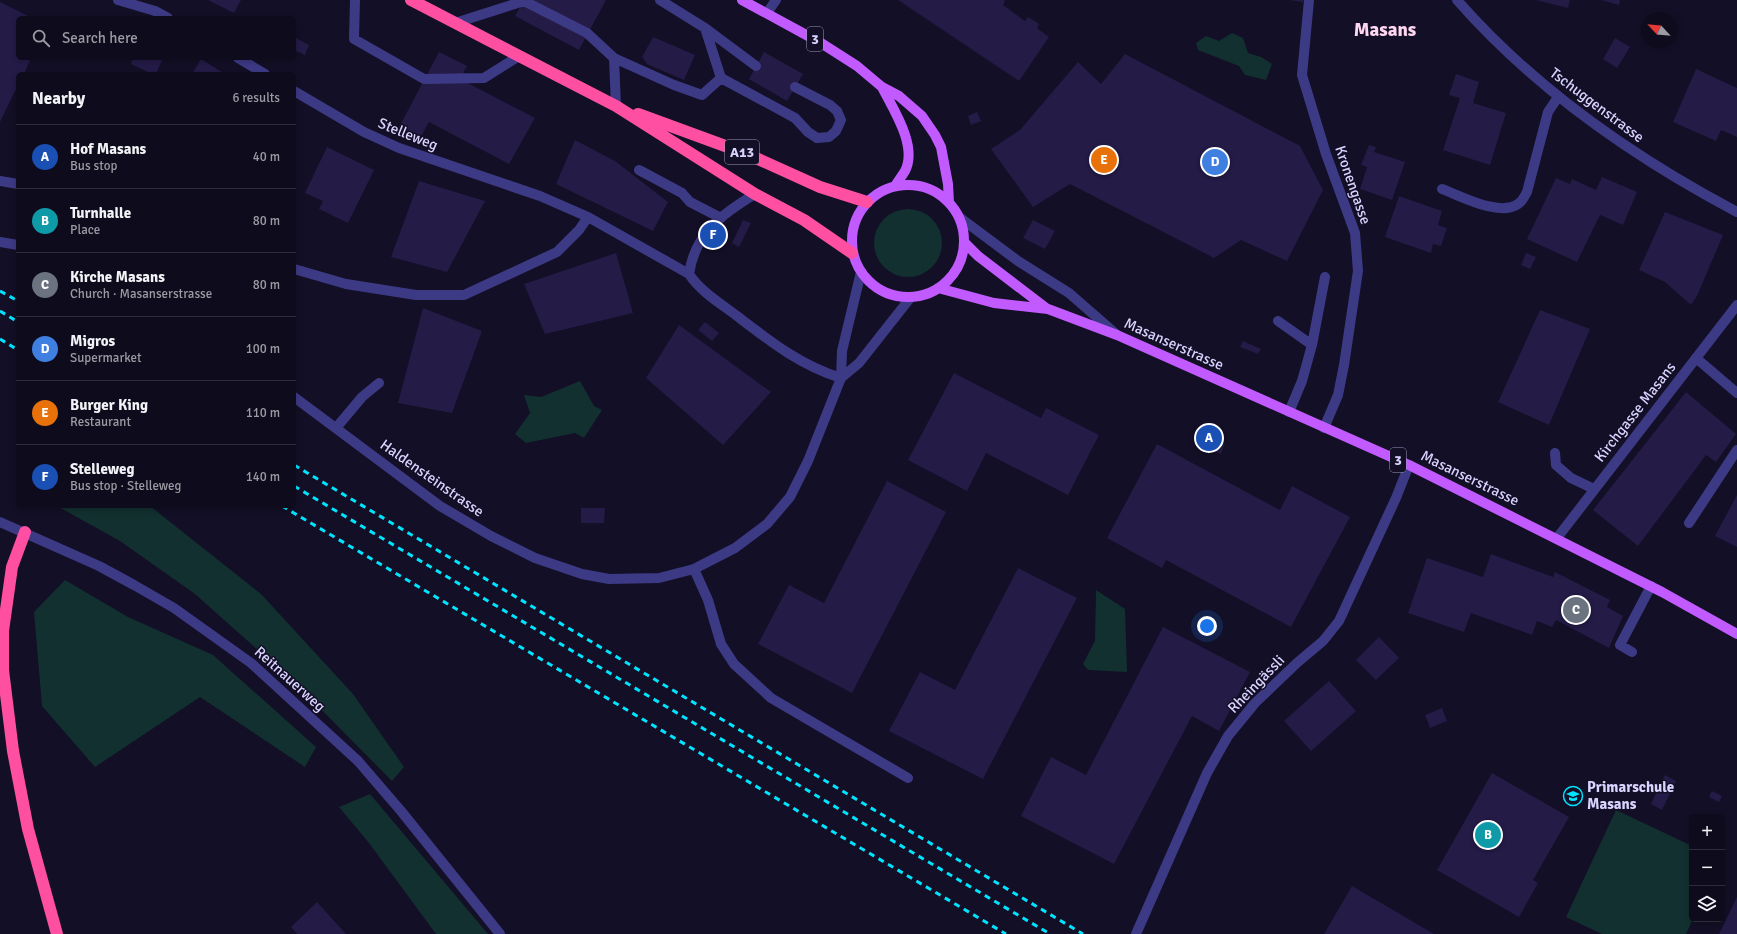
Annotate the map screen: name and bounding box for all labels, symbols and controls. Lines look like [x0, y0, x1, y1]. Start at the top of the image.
north arrow [1641, 12, 1677, 48]
search box [16, 16, 296, 60]
district label: Masans [1354, 18, 1416, 42]
icon: search [30, 27, 52, 49]
road number: 3 [807, 27, 823, 51]
text: Search here [62, 29, 138, 47]
street label: Tschuggenstrasse [1546, 64, 1648, 146]
text: Nearby [32, 88, 85, 109]
text: 6 results [232, 90, 280, 106]
street label: Stelleweg [375, 114, 441, 154]
text: Hof Masans [70, 140, 146, 158]
road number: A13 [725, 140, 759, 164]
street label: Kronengasse [1331, 143, 1375, 227]
pin: E [1091, 145, 1117, 175]
pin: D [1202, 147, 1228, 177]
text: A [41, 149, 49, 165]
text: 40 m [253, 149, 280, 165]
text: Bus stop [70, 158, 117, 174]
text: Turnhalle [70, 204, 131, 222]
text: B [41, 213, 49, 229]
text: 80 m [253, 213, 280, 229]
pin: F [700, 220, 726, 250]
text: Place [70, 222, 100, 238]
text: Kirche Masans [70, 268, 165, 286]
text: C [41, 277, 49, 293]
text: 80 m [253, 277, 280, 293]
text: Church · Masanserstrasse [70, 286, 212, 302]
street label: Masanserstrasse [1121, 314, 1227, 374]
text: Migros [70, 332, 115, 350]
text: D [41, 341, 49, 357]
text: 100 m [246, 341, 280, 357]
text: Supermarket [70, 350, 142, 366]
street label: Kirchgasse Masans [1590, 358, 1680, 465]
text: Burger King [70, 396, 148, 414]
text: E [41, 405, 49, 421]
text: 110 m [246, 405, 280, 421]
text: Restaurant [70, 414, 131, 430]
pin: A [1196, 423, 1222, 453]
street label: Haldensteinstrasse [377, 435, 487, 521]
street label: Masanserstrasse [1418, 446, 1522, 510]
road number: 3 [1390, 448, 1406, 472]
text: Stelleweg [70, 460, 134, 478]
text: F [42, 469, 48, 485]
text: 140 m [246, 469, 280, 485]
text: Bus stop · Stelleweg [70, 478, 181, 494]
pin: C [1563, 595, 1589, 625]
your location [1197, 616, 1217, 636]
street label: Reitnauerweg [251, 643, 329, 715]
street label: Rheingässli [1224, 651, 1288, 717]
place label: Primarschule Masans [1587, 778, 1674, 813]
school or university icon: Primarschule Masans [1562, 785, 1584, 807]
map controls [1689, 814, 1725, 922]
button: + [1689, 814, 1725, 850]
pin: B [1475, 820, 1501, 850]
button: − [1689, 850, 1725, 886]
button: layers [1689, 886, 1725, 922]

